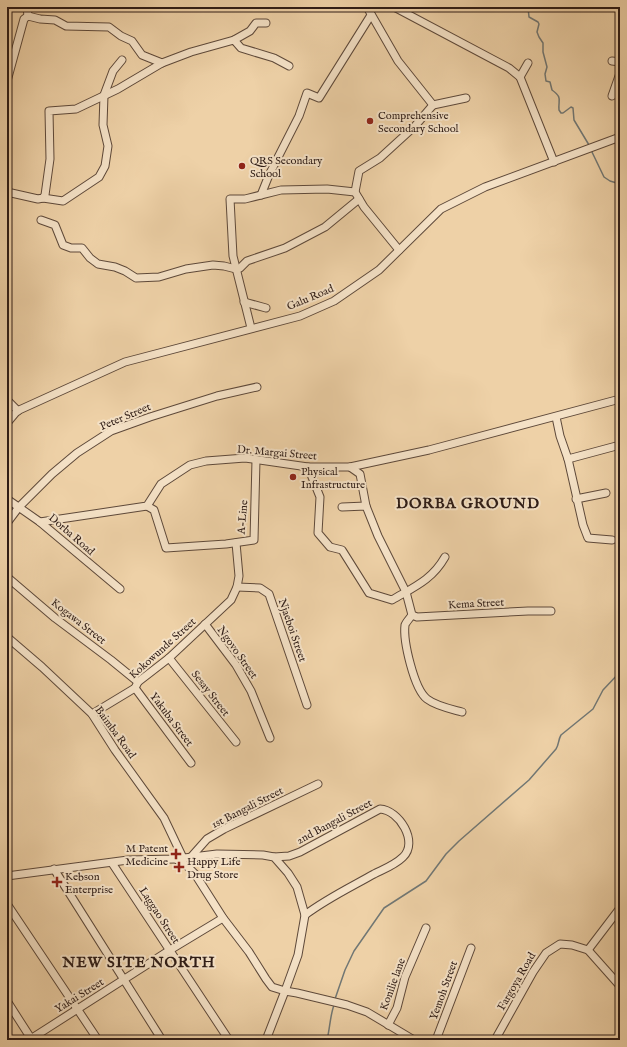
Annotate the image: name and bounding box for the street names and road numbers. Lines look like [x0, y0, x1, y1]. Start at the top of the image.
street label: Galu Road [285, 282, 336, 314]
street label: Peter Street [98, 400, 153, 434]
street label: Dr. Margai Street [236, 443, 318, 463]
street label: A-Line [234, 499, 251, 536]
street label: Dorba Road [45, 511, 97, 559]
street label: Kogawa Street [48, 596, 109, 648]
street label: Kema Street [448, 596, 505, 612]
street label: Njaeboi Street [275, 597, 310, 664]
street label: Kokowunde Street [126, 615, 199, 682]
street label: Ngovo Street [214, 623, 261, 682]
street label: Sesay Street [188, 668, 233, 720]
street label: Yakuba Street [146, 690, 196, 750]
street label: Baimba Road [91, 704, 139, 762]
street label: 1st Bangali Street [209, 784, 286, 832]
street label: 2nd Bangali Street [294, 796, 375, 848]
street label: Laggao Street [136, 885, 183, 947]
street label: Fargoya Road [495, 950, 539, 1013]
street label: Konilie lane [377, 956, 409, 1012]
street label: Yemoh Street [427, 959, 461, 1022]
street label: Yakai Street [52, 975, 107, 1016]

